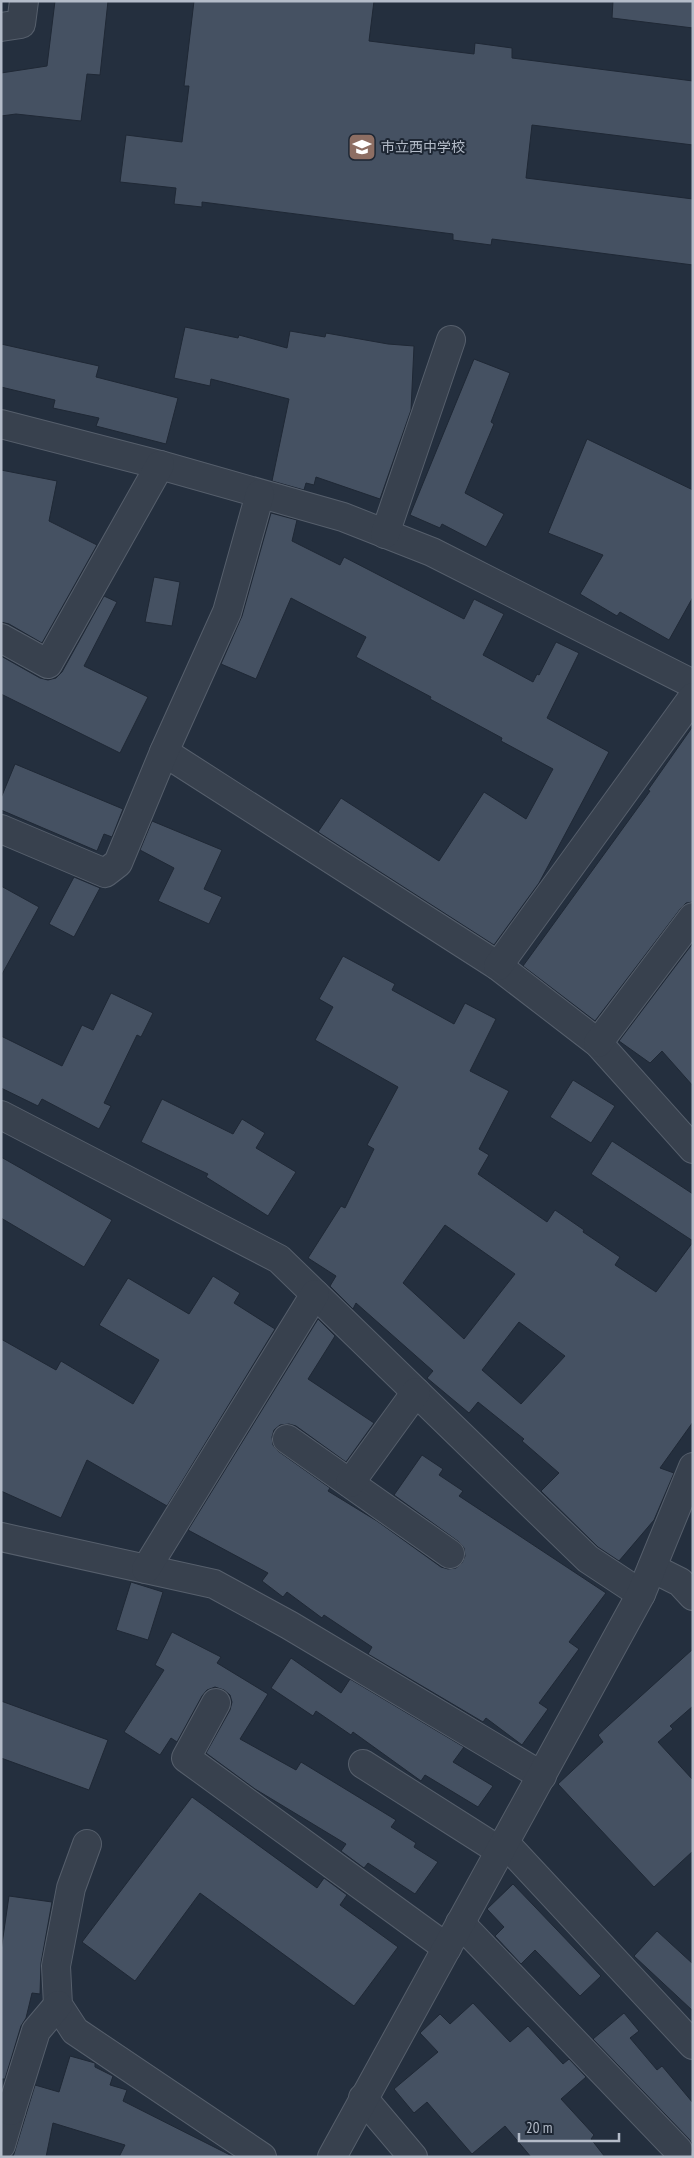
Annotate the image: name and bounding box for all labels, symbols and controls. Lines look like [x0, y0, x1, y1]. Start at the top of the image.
school or university icon: 市立西中学校 [347, 132, 377, 162]
place label: 市立西中学校 [381, 138, 465, 156]
scale bar [519, 2110, 619, 2142]
text: 20 m [526, 2118, 552, 2137]

